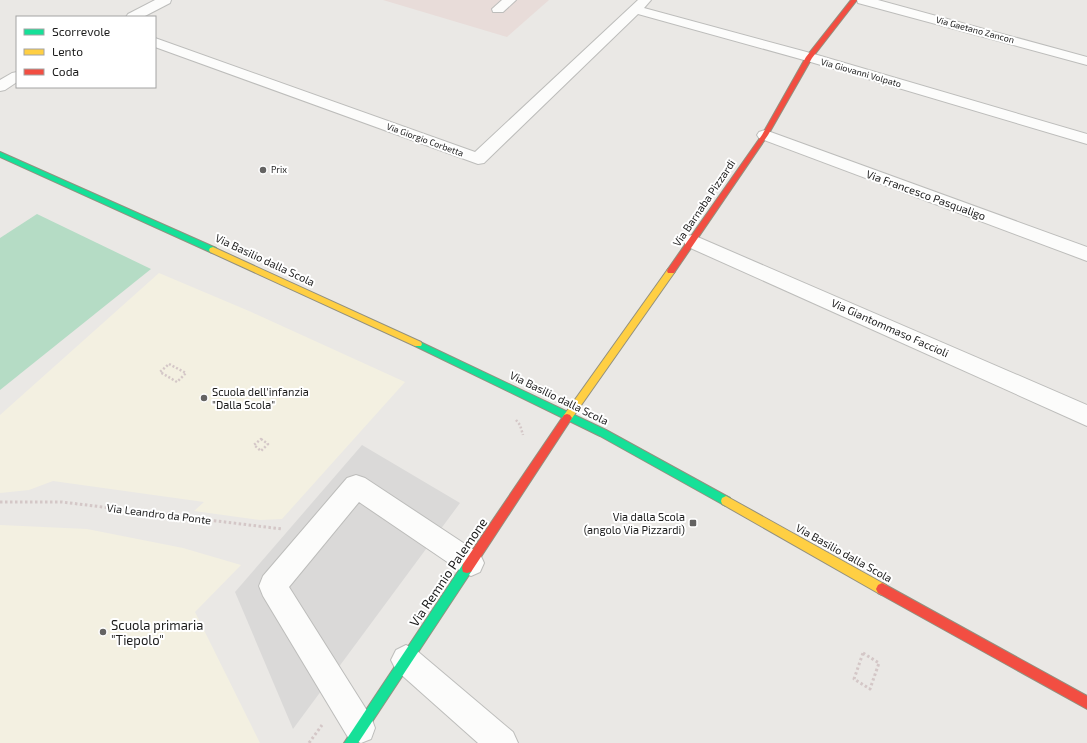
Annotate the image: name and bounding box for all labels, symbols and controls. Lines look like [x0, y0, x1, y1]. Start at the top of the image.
street label: Via Gaetano Zancon [935, 14, 1016, 45]
legend [16, 16, 156, 88]
text: Scorrevole [52, 24, 110, 38]
text: Lento [52, 44, 83, 58]
street label: Via Giovanni Volpato [820, 56, 903, 89]
text: Coda [52, 64, 79, 78]
street label: Via Giorgio Corbetta [385, 120, 465, 159]
street label: Via Barnaba Pizzardi [670, 157, 738, 249]
place label: Prix [271, 164, 287, 175]
marker: Prix [258, 165, 268, 175]
street label: Via Francesco Pasqualigo [865, 167, 988, 222]
street label: Via Basilio dalla Scola [213, 231, 317, 288]
street label: Via Giantommaso Faccioli [829, 296, 951, 359]
street label: Via Basilio dalla Scola [508, 368, 611, 427]
place label: Scuola dell'infanzia "Dalla Scola" [212, 385, 309, 411]
marker: Scuola dell'infanzia "Dalla Scola" [199, 393, 209, 403]
street label: Via Leandro da Ponte [106, 501, 212, 526]
place label: Via dalla Scola (angolo Via Pizzardi) [584, 510, 685, 536]
street label: Via Remnio Palemone [406, 515, 490, 629]
marker: Via dalla Scola (angolo Via Pizzardi) [688, 518, 698, 528]
street label: Via Basilio dalla Scola [794, 521, 895, 584]
place label: Scuola primaria "Tiepolo" [111, 617, 203, 648]
marker: Scuola primaria "Tiepolo" [98, 627, 108, 637]

